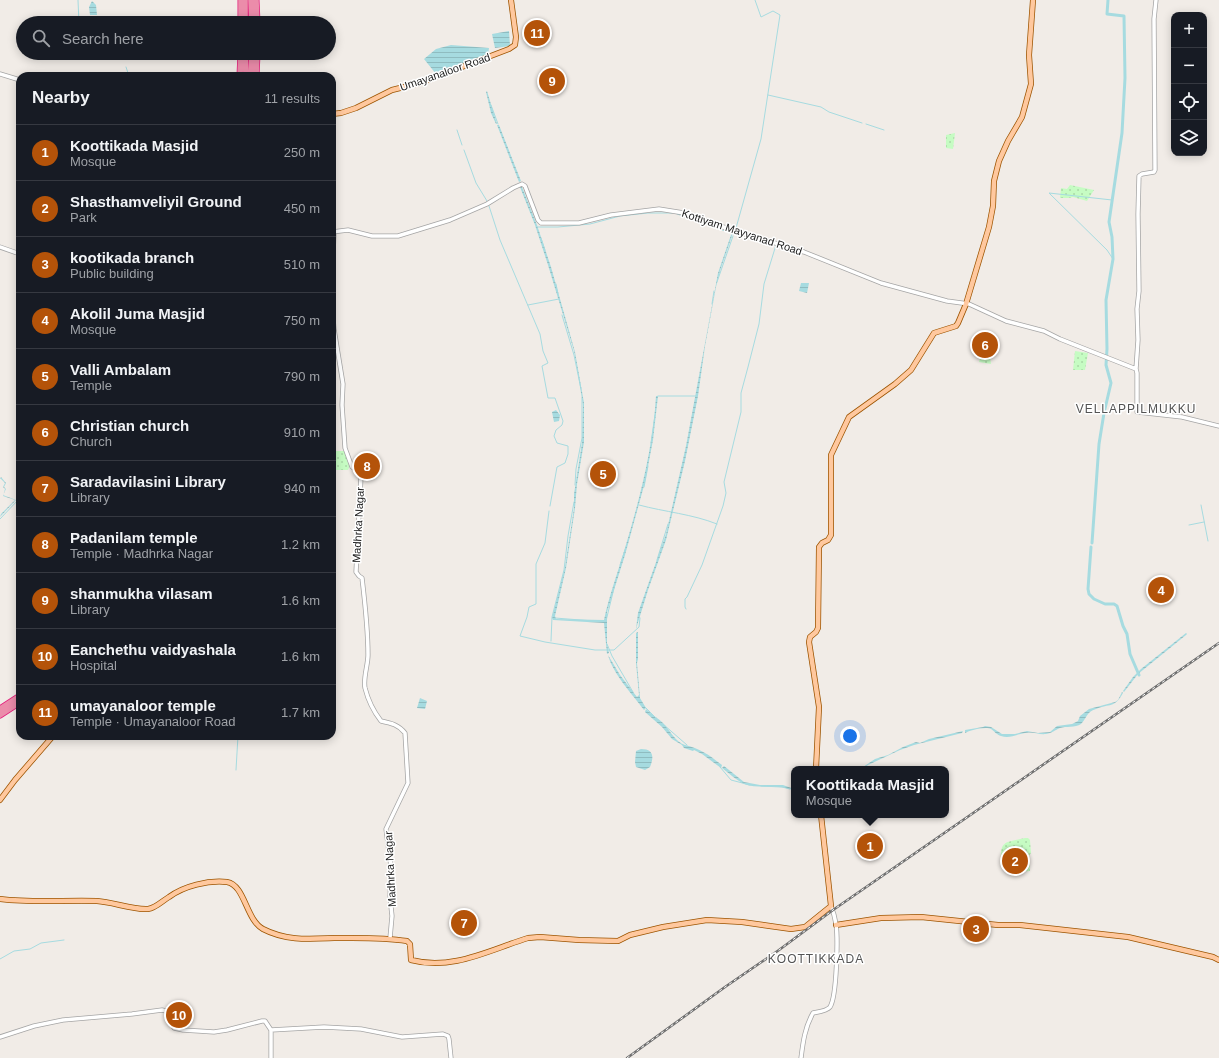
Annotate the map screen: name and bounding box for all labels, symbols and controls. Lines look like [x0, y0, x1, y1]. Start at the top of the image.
map controls [1171, 12, 1207, 156]
button: + [1171, 12, 1207, 48]
search box [16, 16, 336, 60]
pin: 11 [524, 18, 550, 48]
icon: search [30, 27, 52, 49]
text: Search here [62, 30, 144, 47]
button: − [1171, 48, 1207, 84]
street label: Umayanaloor Road [398, 51, 492, 93]
pin: 9 [539, 66, 565, 96]
button: locate [1171, 84, 1207, 120]
text: Nearby [32, 88, 90, 107]
text: 11 results [265, 91, 320, 106]
button: layers [1171, 120, 1207, 156]
text: Koottikada Masjid [70, 137, 198, 154]
text: 1 [41, 145, 49, 160]
text: 250 m [284, 145, 320, 160]
text: Mosque [70, 154, 116, 169]
text: Shasthamveliyil Ground [70, 193, 242, 210]
text: 2 [41, 201, 49, 216]
text: 450 m [284, 201, 320, 216]
street label: Kottiyam Mayyanad Road [680, 207, 804, 257]
text: Park [70, 210, 97, 225]
text: kootikada branch [70, 249, 194, 266]
text: 3 [41, 257, 49, 272]
text: 510 m [284, 257, 320, 272]
text: Public building [70, 266, 154, 281]
text: Akolil Juma Masjid [70, 305, 205, 322]
text: 4 [41, 313, 49, 328]
text: 750 m [284, 313, 320, 328]
text: Mosque [70, 322, 116, 337]
pin: 6 [972, 330, 998, 360]
text: Valli Ambalam [70, 361, 171, 378]
text: 5 [41, 369, 49, 384]
text: 790 m [284, 369, 320, 384]
text: Temple [70, 378, 112, 393]
district label: VELLAPPILMUKKU [1076, 402, 1196, 416]
text: Christian church [70, 417, 189, 434]
text: 6 [41, 425, 49, 440]
text: 910 m [284, 425, 320, 440]
text: Church [70, 434, 112, 449]
pin: 8 [354, 451, 380, 481]
pin: 5 [590, 459, 616, 489]
text: Saradavilasini Library [70, 473, 226, 490]
text: 7 [41, 481, 49, 496]
text: 940 m [284, 481, 320, 496]
street label: Madhrka Nagar [350, 487, 366, 563]
text: Library [70, 490, 110, 505]
text: Padanilam temple [70, 529, 198, 546]
text: 8 [41, 537, 49, 552]
text: 1.2 km [281, 537, 320, 552]
text: Temple · Madhrka Nagar [70, 546, 213, 561]
pin: 4 [1148, 575, 1174, 605]
text: shanmukha vilasam [70, 585, 213, 602]
text: 9 [41, 593, 49, 608]
text: 1.6 km [281, 593, 320, 608]
text: Library [70, 602, 110, 617]
text: Eanchethu vaidyashala [70, 641, 236, 658]
text: 10 [38, 649, 52, 664]
text: 1.6 km [281, 649, 320, 664]
text: Hospital [70, 658, 117, 673]
text: umayanaloor temple [70, 697, 216, 714]
text: 11 [38, 705, 52, 720]
text: 1.7 km [281, 705, 320, 720]
text: Temple · Umayanaloor Road [70, 714, 235, 729]
your location [840, 726, 860, 746]
popup [791, 766, 949, 818]
text: Koottikada Masjid [806, 776, 934, 793]
text: Mosque [806, 793, 852, 808]
street label: Madhrka Nagar [382, 831, 398, 907]
pin: 1 [857, 831, 883, 861]
pin: 2 [1002, 846, 1028, 876]
pin: 7 [451, 908, 477, 938]
pin: 3 [963, 914, 989, 944]
district label: KOOTTIKKADA [768, 952, 864, 966]
pin: 10 [166, 1000, 192, 1030]

